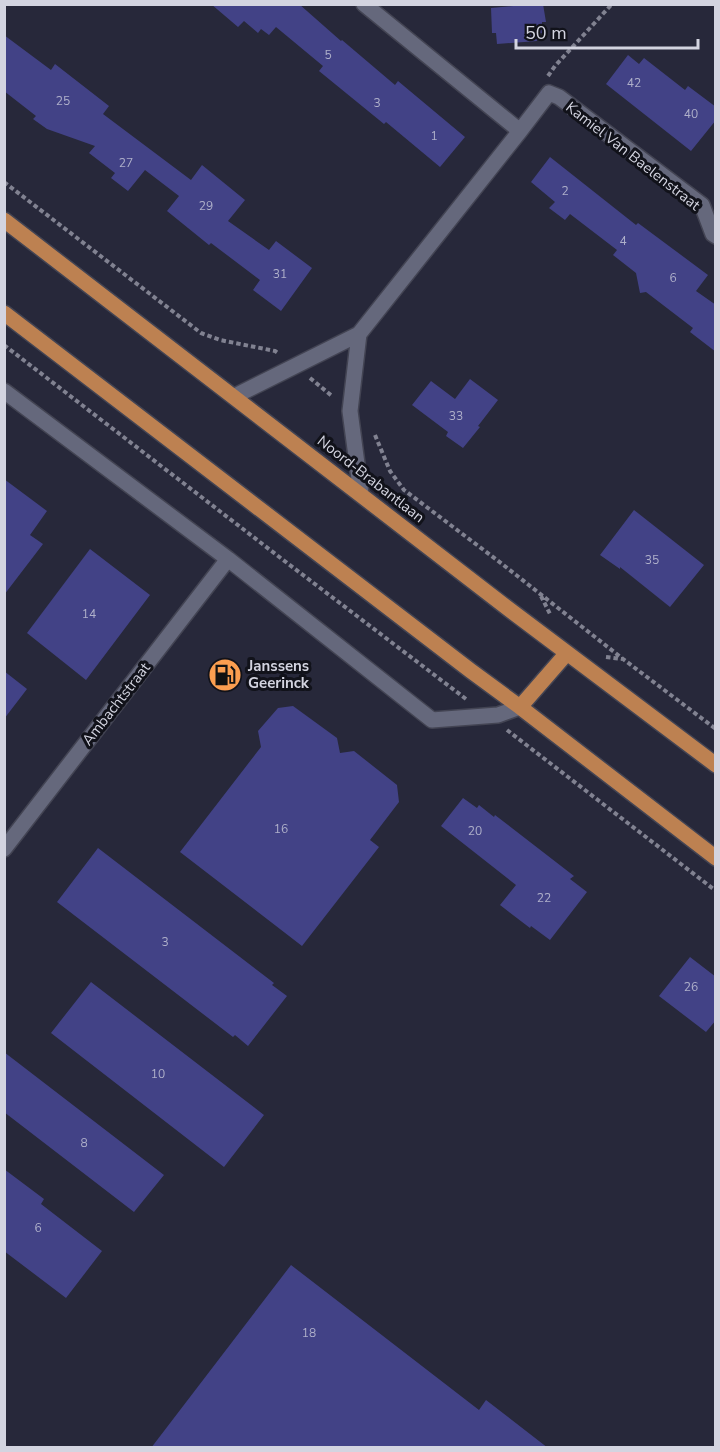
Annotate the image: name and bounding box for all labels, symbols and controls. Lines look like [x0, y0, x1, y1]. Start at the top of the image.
scale bar [516, 12, 698, 50]
text: 50 m [525, 21, 567, 45]
house number: 5 [324, 47, 332, 63]
house number: 42 [627, 75, 641, 91]
house number: 25 [56, 93, 70, 109]
house number: 3 [373, 95, 381, 111]
street label: Kamiel Van Baelenstraat [562, 97, 705, 215]
house number: 40 [684, 106, 698, 122]
house number: 1 [430, 128, 438, 144]
house number: 27 [119, 155, 133, 171]
house number: 2 [561, 183, 569, 199]
house number: 29 [199, 198, 213, 214]
house number: 4 [619, 233, 627, 249]
house number: 31 [273, 266, 287, 282]
house number: 6 [669, 270, 677, 286]
house number: 33 [449, 408, 463, 424]
street label: Noord-Brabantlaan [313, 431, 429, 527]
house number: 35 [645, 552, 659, 568]
house number: 14 [82, 606, 96, 622]
place label: Janssens Geerinck [247, 656, 310, 693]
fuel station icon: Janssens Geerinck [207, 657, 243, 693]
street label: Ambachtstraat [77, 658, 155, 750]
house number: 16 [274, 821, 288, 837]
house number: 20 [468, 823, 482, 839]
house number: 22 [537, 890, 551, 906]
house number: 3 [161, 934, 169, 950]
house number: 26 [684, 979, 698, 995]
house number: 10 [151, 1066, 165, 1082]
house number: 8 [80, 1135, 88, 1151]
house number: 6 [34, 1220, 42, 1236]
house number: 18 [302, 1325, 316, 1341]

